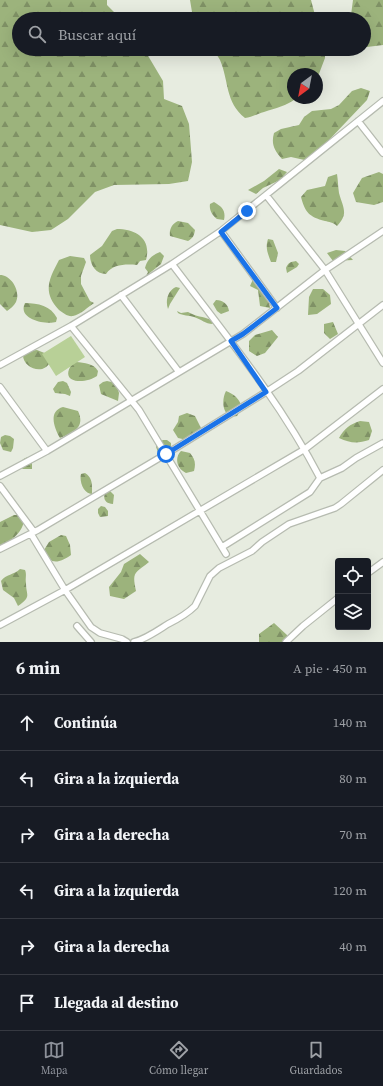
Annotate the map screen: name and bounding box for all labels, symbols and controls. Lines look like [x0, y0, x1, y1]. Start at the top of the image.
search box [12, 12, 371, 56]
icon: search [26, 23, 48, 45]
text: Buscar aquí [58, 24, 136, 45]
north arrow [287, 68, 323, 104]
route end [238, 202, 256, 220]
route start [157, 445, 175, 463]
map controls [335, 558, 371, 630]
button: locate [335, 558, 371, 594]
button: layers [335, 594, 371, 630]
text: 6 min [16, 656, 60, 680]
text: A pie · 450 m [293, 660, 367, 677]
icon: ahead [16, 712, 38, 734]
text: Continúa [54, 712, 117, 733]
text: 140 m [333, 714, 367, 731]
icon: left [16, 768, 38, 790]
text: Gira a la izquierda [54, 768, 179, 789]
text: 80 m [339, 770, 367, 787]
icon: right [16, 824, 38, 846]
text: Gira a la derecha [54, 824, 169, 845]
text: 70 m [339, 826, 367, 843]
icon: left [16, 880, 38, 902]
text: Gira a la izquierda [54, 880, 179, 901]
text: 120 m [333, 882, 367, 899]
icon: right [16, 936, 38, 958]
text: Gira a la derecha [54, 936, 169, 957]
text: 40 m [339, 938, 367, 955]
icon: arrive [16, 992, 38, 1014]
text: Llegada al destino [54, 992, 179, 1013]
tab: Mapa [41, 1039, 68, 1078]
tab: Cómo llegar [149, 1039, 208, 1078]
tab: Guardados [290, 1039, 342, 1078]

